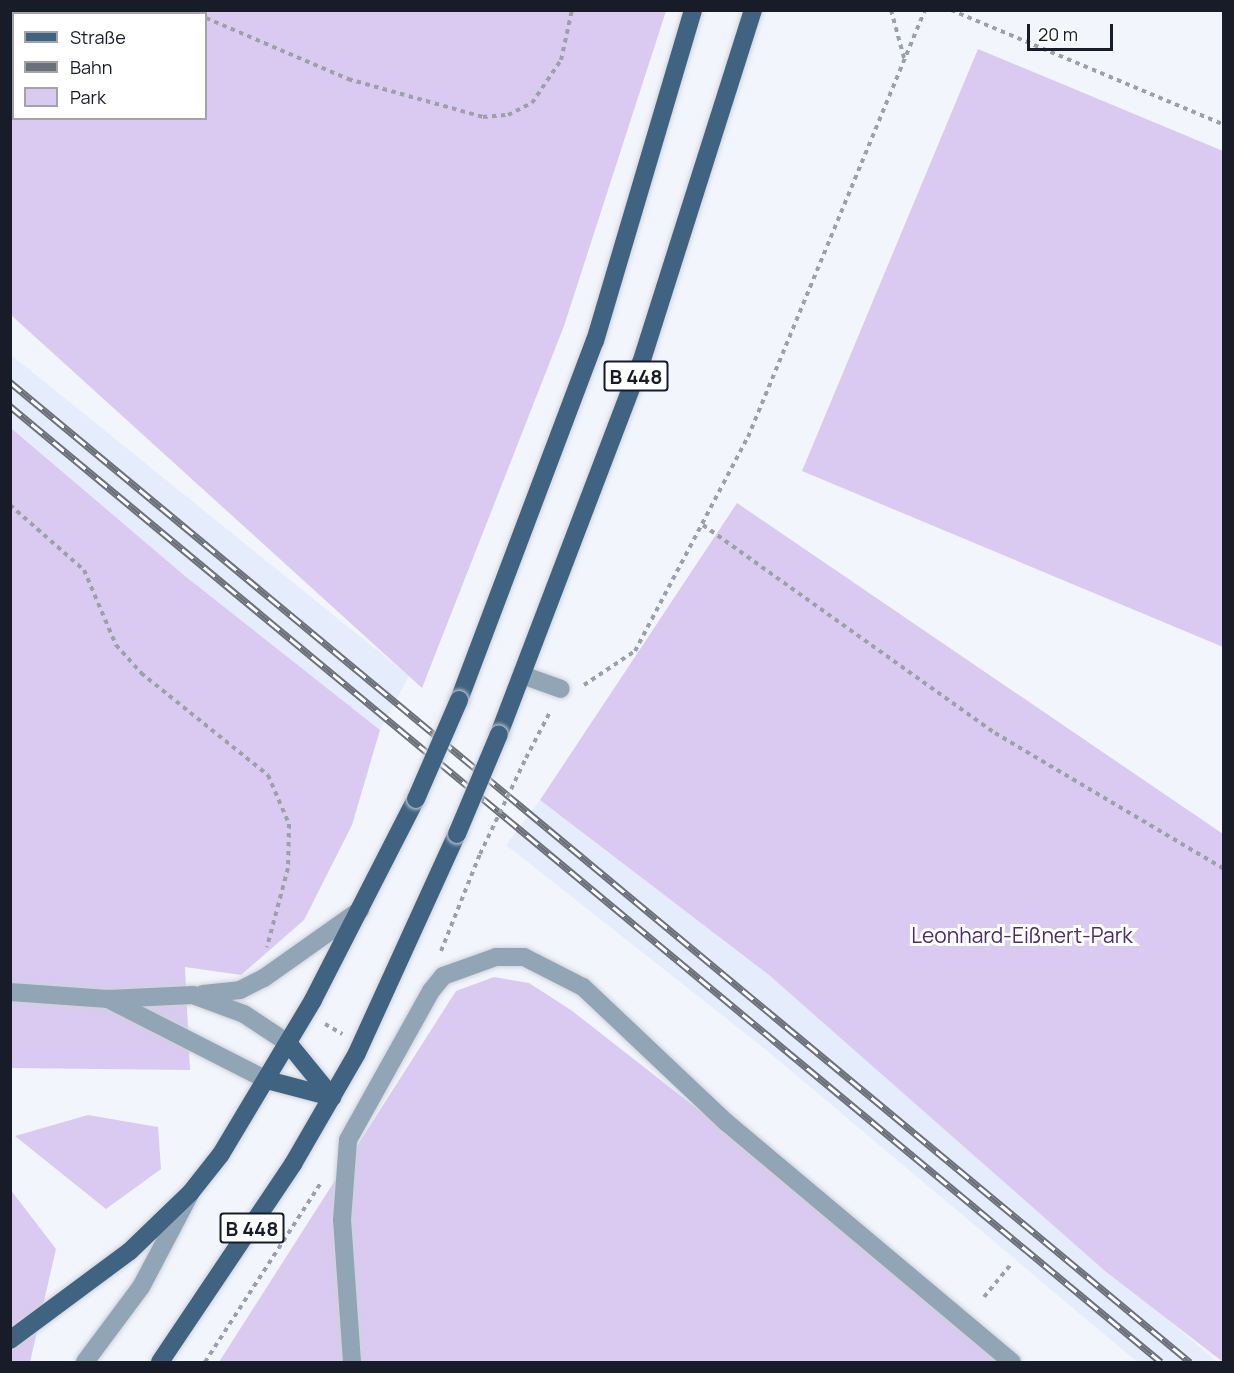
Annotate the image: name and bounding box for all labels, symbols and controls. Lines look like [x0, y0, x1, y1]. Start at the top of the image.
legend [12, 12, 207, 120]
scale bar [1030, 12, 1116, 50]
text: 20 m [1038, 22, 1078, 46]
text: Straße [70, 25, 126, 49]
text: Bahn [70, 55, 112, 79]
text: Park [70, 85, 106, 109]
road number: B 448 [603, 359, 669, 393]
park label: Leonhard-Eißnert-Park [911, 922, 1133, 948]
road number: B 448 [219, 1211, 285, 1245]

